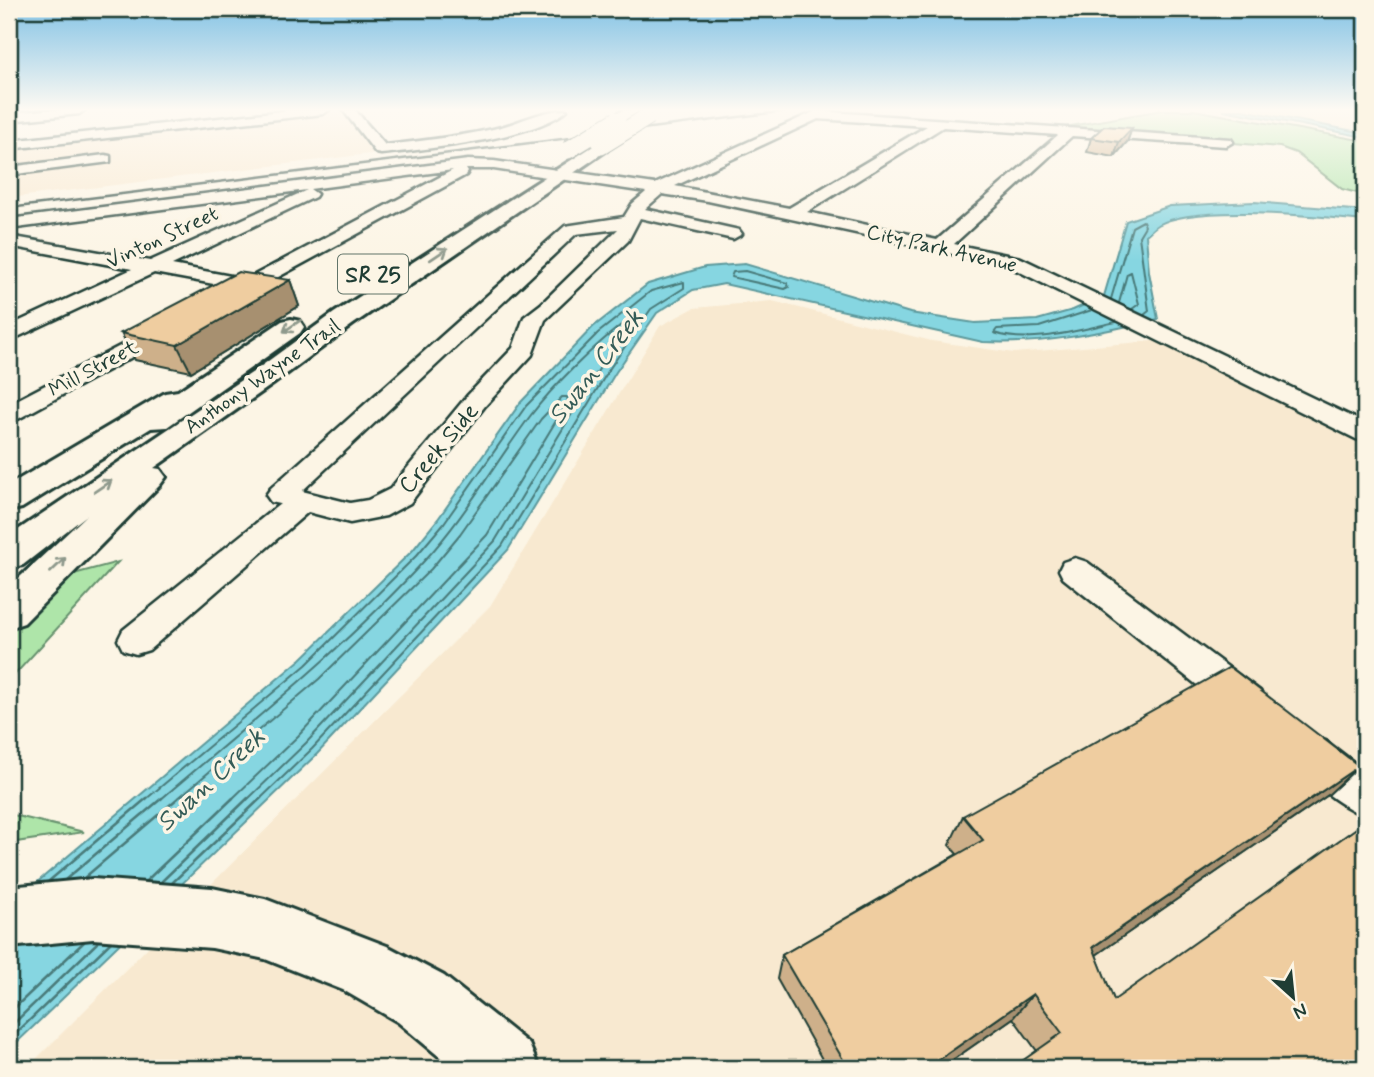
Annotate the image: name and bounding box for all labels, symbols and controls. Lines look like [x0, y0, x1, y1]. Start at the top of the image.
street label: Vinton Street [102, 200, 223, 276]
street label: City Park Avenue [864, 218, 1020, 280]
one-way arrow [429, 247, 448, 261]
road number: SR 25 [338, 255, 408, 294]
water label: Swan Creek [541, 303, 652, 432]
street label: Anthony Wayne Trail [179, 313, 346, 441]
one-way arrow [283, 319, 302, 334]
street label: Mill Street [44, 333, 144, 404]
street label: Creek Side [392, 397, 486, 501]
one-way arrow [93, 479, 112, 493]
one-way arrow [49, 556, 66, 573]
water label: Swan Creek [150, 721, 273, 840]
north arrow [1258, 962, 1328, 1032]
text: N [1289, 997, 1311, 1025]

